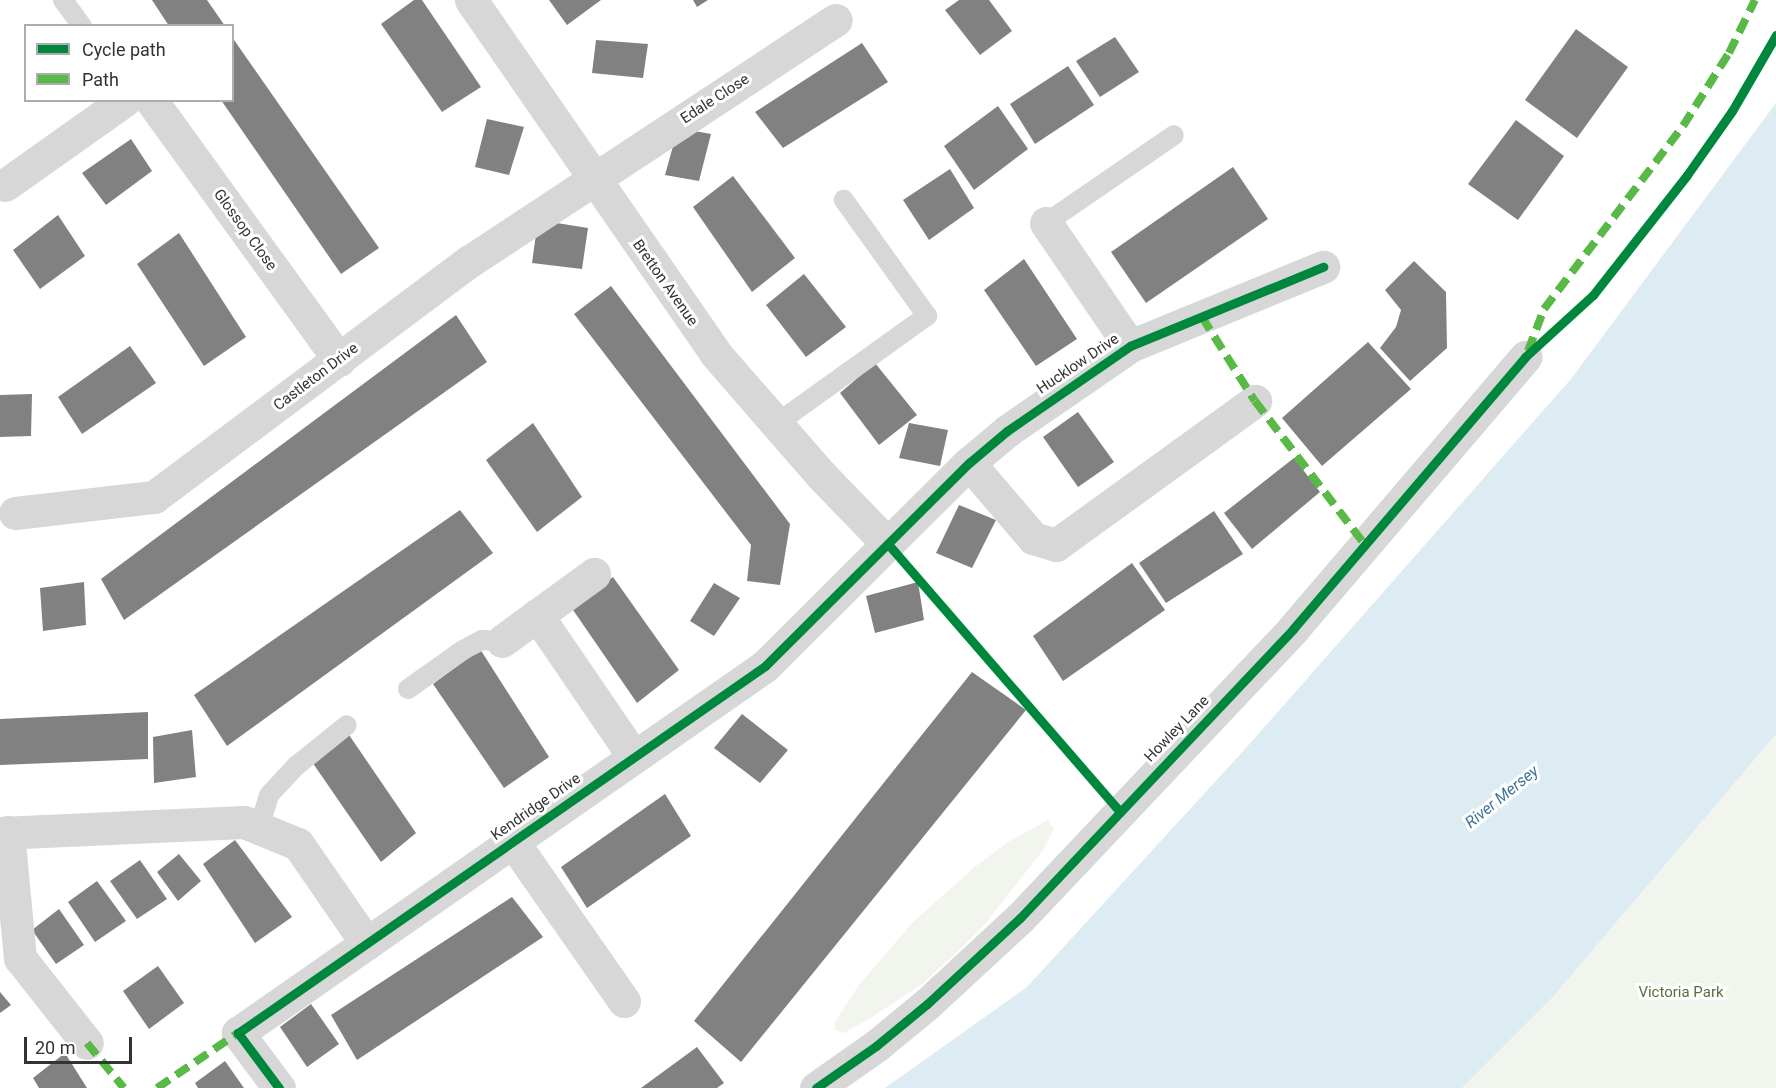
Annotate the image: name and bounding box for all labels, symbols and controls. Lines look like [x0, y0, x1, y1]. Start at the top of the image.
legend [24, 24, 234, 102]
text: Cycle path [82, 39, 166, 60]
text: Path [82, 69, 119, 90]
street label: Edale Close [677, 70, 753, 128]
street label: Glossop Close [209, 186, 281, 274]
street label: Bretton Avenue [629, 236, 701, 330]
street label: Hucklow Drive [1033, 330, 1123, 398]
street label: Castleton Drive [270, 339, 362, 415]
street label: Howley Lane [1141, 692, 1213, 766]
water label: River Mersey [1462, 762, 1542, 832]
street label: Kendridge Drive [488, 770, 584, 844]
park label: Victoria Park [1638, 984, 1724, 1002]
scale bar [27, 1025, 135, 1063]
text: 20 m [35, 1037, 75, 1058]

